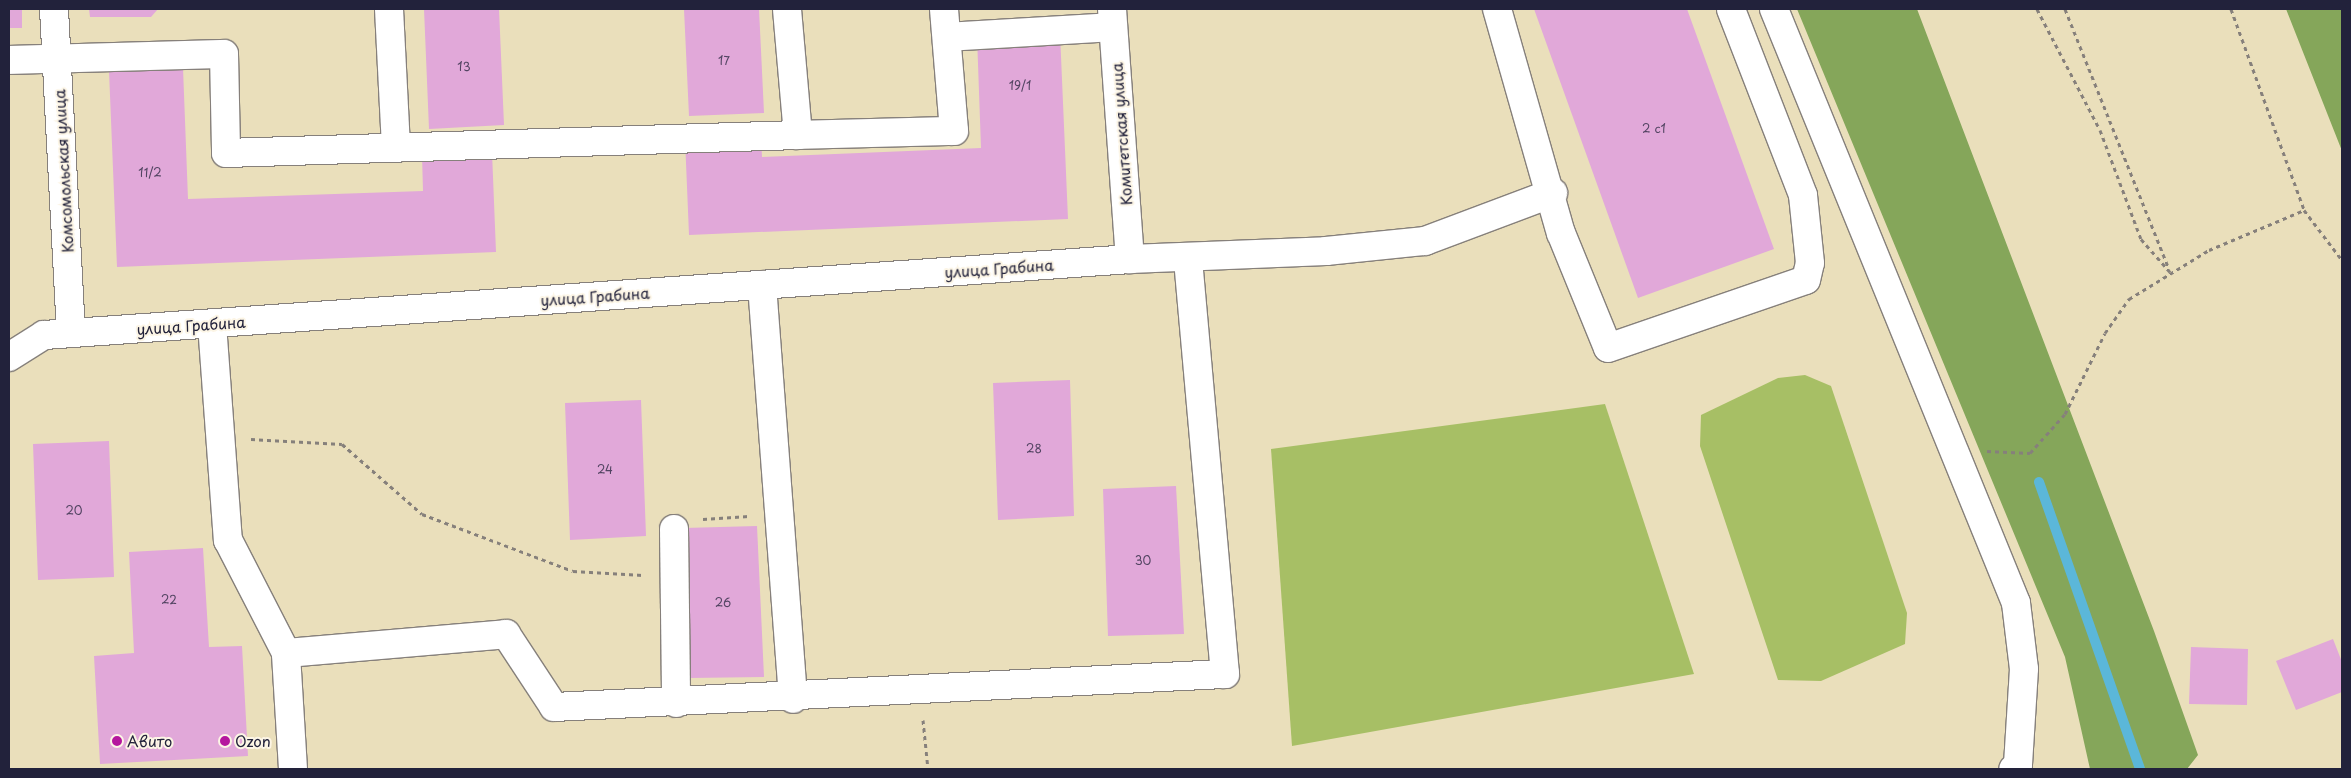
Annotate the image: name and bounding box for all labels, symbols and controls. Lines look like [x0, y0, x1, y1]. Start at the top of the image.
house number: 17 [718, 54, 730, 68]
house number: 13 [457, 60, 471, 74]
street label: Комитетская улица [1107, 62, 1135, 206]
house number: 19/1 [1009, 79, 1031, 93]
street label: Комсомольская улица [50, 88, 76, 254]
house number: 2 с1 [1642, 122, 1666, 136]
house number: 11/2 [138, 166, 162, 180]
street label: улица Грабина [943, 255, 1055, 281]
street label: улица Грабина [539, 283, 651, 309]
street label: улица Грабина [135, 312, 247, 338]
house number: 28 [1026, 442, 1042, 456]
house number: 24 [597, 463, 613, 477]
house number: 20 [65, 504, 83, 518]
house number: 30 [1135, 554, 1151, 568]
house number: 22 [161, 593, 177, 607]
house number: 26 [715, 596, 731, 610]
place label: Авито [127, 732, 172, 750]
place label: Ozon [235, 732, 271, 750]
marker: Авито [111, 735, 123, 747]
marker: Ozon [219, 735, 231, 747]

